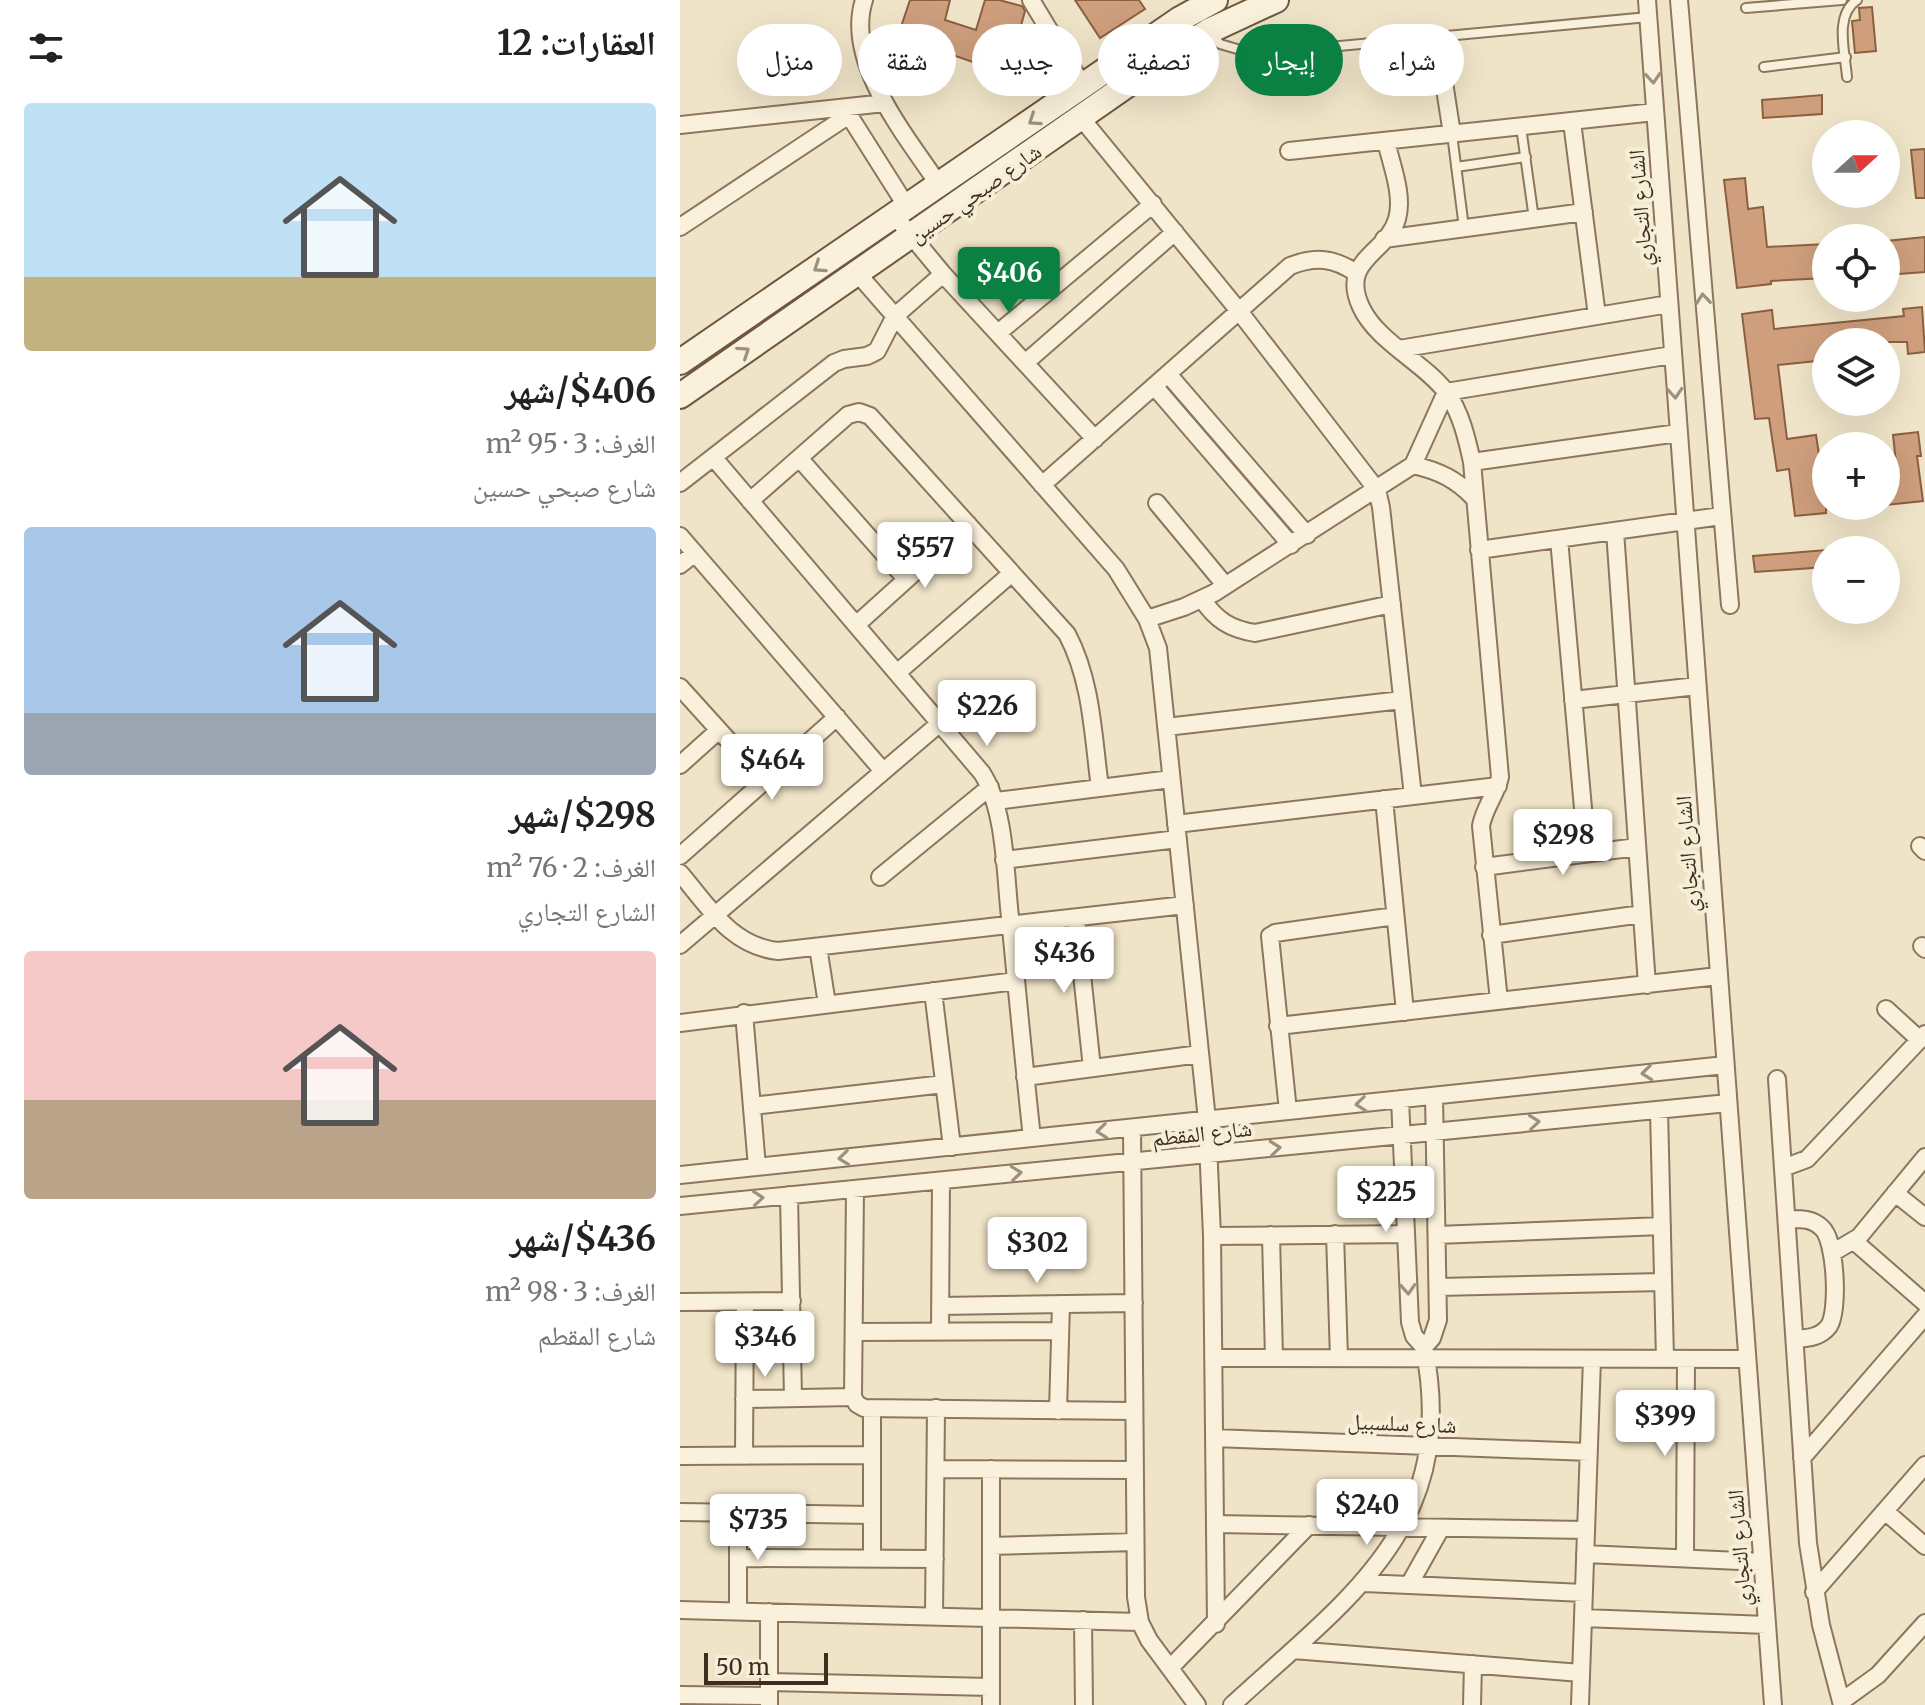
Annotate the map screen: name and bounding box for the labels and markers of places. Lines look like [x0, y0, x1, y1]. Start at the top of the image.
pin: $406 [962, 247, 1056, 315]
pin: $557 [878, 522, 972, 590]
pin: $226 [940, 680, 1034, 748]
pin: $464 [725, 734, 819, 802]
pin: $298 [1516, 809, 1610, 877]
pin: $436 [1017, 927, 1111, 995]
pin: $225 [1339, 1166, 1433, 1234]
pin: $302 [990, 1217, 1084, 1285]
pin: $346 [718, 1311, 812, 1379]
pin: $399 [1618, 1390, 1712, 1458]
pin: $240 [1320, 1479, 1414, 1547]
pin: $735 [711, 1494, 805, 1562]

